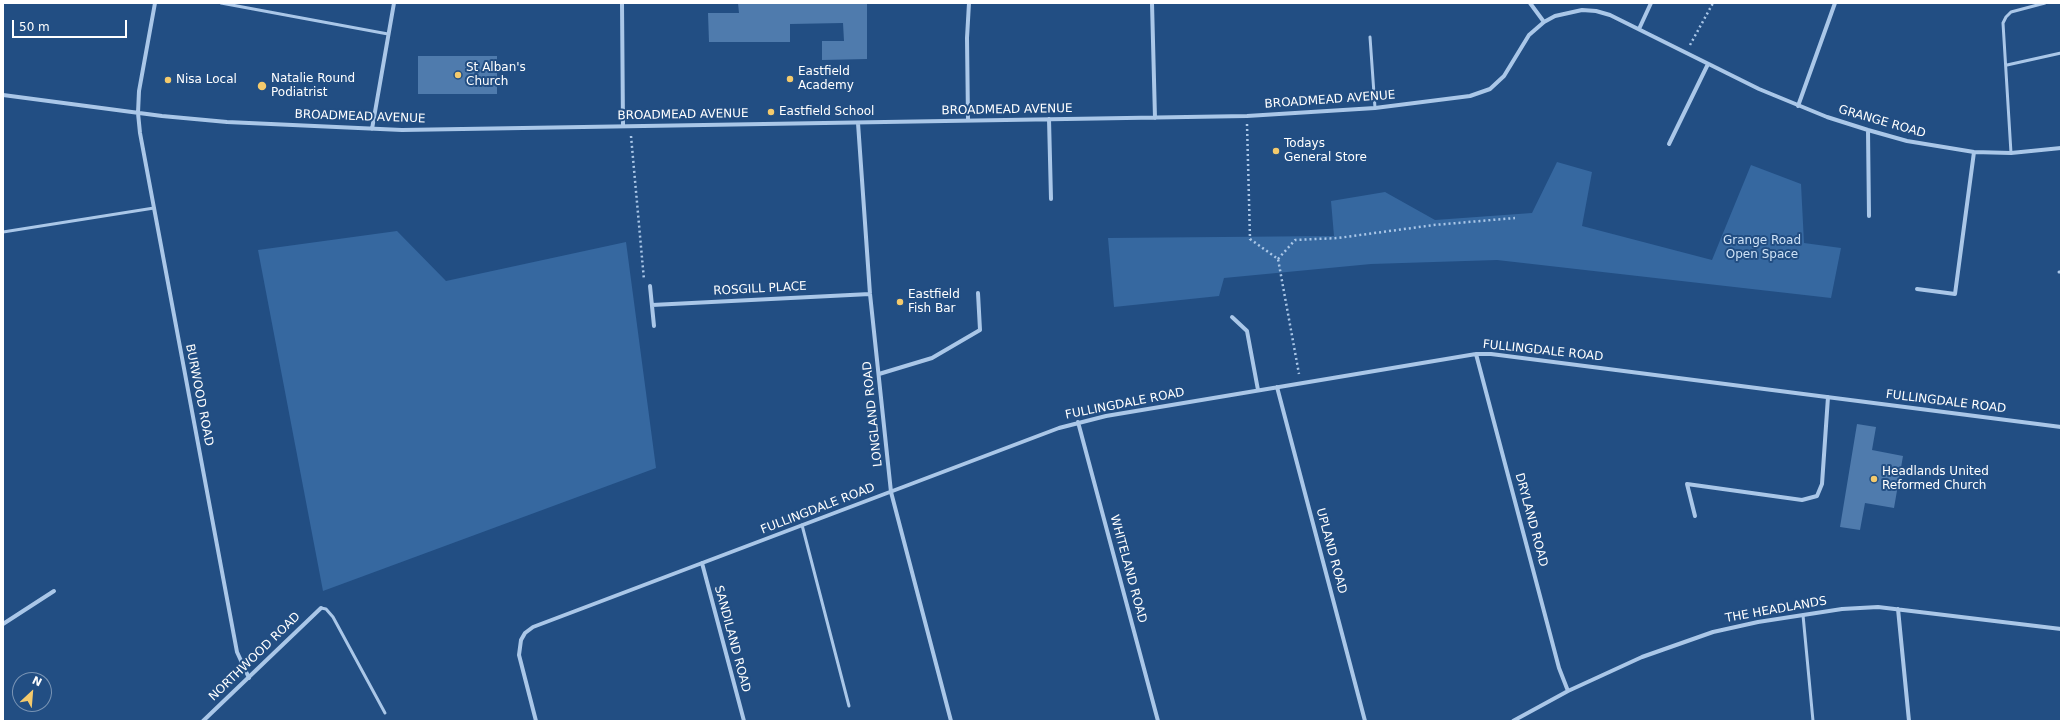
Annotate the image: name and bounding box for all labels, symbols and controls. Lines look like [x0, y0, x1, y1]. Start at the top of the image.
scale bar [14, 12, 129, 38]
text: 50 m [19, 20, 50, 34]
place label: St Alban's Church [466, 61, 526, 89]
place label: Eastfield Academy [798, 65, 854, 93]
marker: St Alban's Church [453, 70, 463, 80]
place label: Natalie Round Podiatrist [271, 72, 355, 100]
place label: Nisa Local [176, 73, 237, 87]
marker: Eastfield Academy [785, 74, 795, 84]
marker: Nisa Local [163, 75, 173, 85]
marker: Natalie Round Podiatrist [256, 80, 268, 92]
street label: BROADMEAD AVENUE [1264, 88, 1396, 112]
street label: BROADMEAD AVENUE [941, 102, 1073, 118]
street label: GRANGE ROAD [1837, 103, 1927, 141]
place label: Eastfield School [779, 105, 874, 119]
street label: BROADMEAD AVENUE [617, 107, 749, 123]
marker: Eastfield School [766, 107, 776, 117]
street label: BROADMEAD AVENUE [294, 108, 426, 126]
place label: Todays General Store [1284, 137, 1367, 165]
marker: Todays General Store [1271, 146, 1281, 156]
park label: Grange Road Open Space [1723, 234, 1801, 262]
street label: ROSGILL PLACE [713, 279, 807, 299]
place label: Eastfield Fish Bar [908, 288, 960, 316]
marker: Eastfield Fish Bar [895, 297, 905, 307]
street label: FULLINGDALE ROAD [1482, 338, 1604, 364]
street label: BURWOOD ROAD [182, 343, 216, 447]
street label: LONGLAND ROAD [860, 360, 886, 468]
street label: FULLINGDALE ROAD [1064, 385, 1186, 423]
street label: FULLINGDALE ROAD [1885, 387, 2007, 417]
place label: Headlands United Reformed Church [1882, 465, 1989, 493]
street label: DRYLAND ROAD [1512, 472, 1550, 568]
marker: Headlands United Reformed Church [1869, 474, 1879, 484]
street label: FULLINGDALE ROAD [759, 481, 877, 537]
street label: UPLAND ROAD [1313, 507, 1349, 595]
street label: WHITELAND ROAD [1107, 513, 1149, 625]
street label: SANDILAND ROAD [711, 584, 753, 694]
street label: THE HEADLANDS [1724, 594, 1828, 626]
street label: NORTHWOOD ROAD [206, 610, 304, 704]
north arrow [12, 672, 52, 712]
text: N [30, 674, 44, 690]

